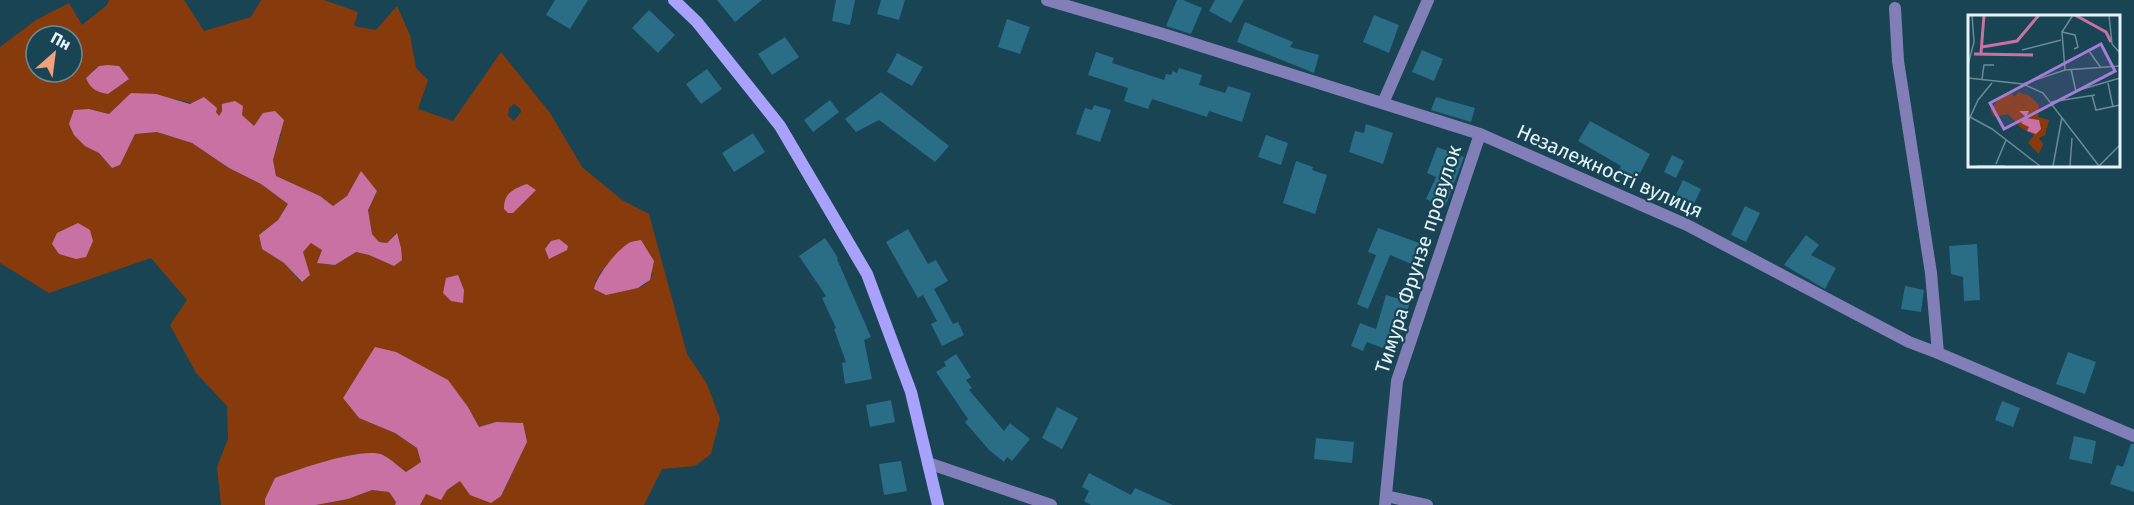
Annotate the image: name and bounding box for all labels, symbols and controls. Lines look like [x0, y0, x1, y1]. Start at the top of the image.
inset map [1968, 15, 2119, 166]
north arrow [24, 24, 84, 84]
text: Пн [48, 28, 74, 54]
street label: Незалежності вулиця [1513, 119, 1707, 223]
street label: Тимура Фрунзе провулок [1370, 141, 1466, 376]

